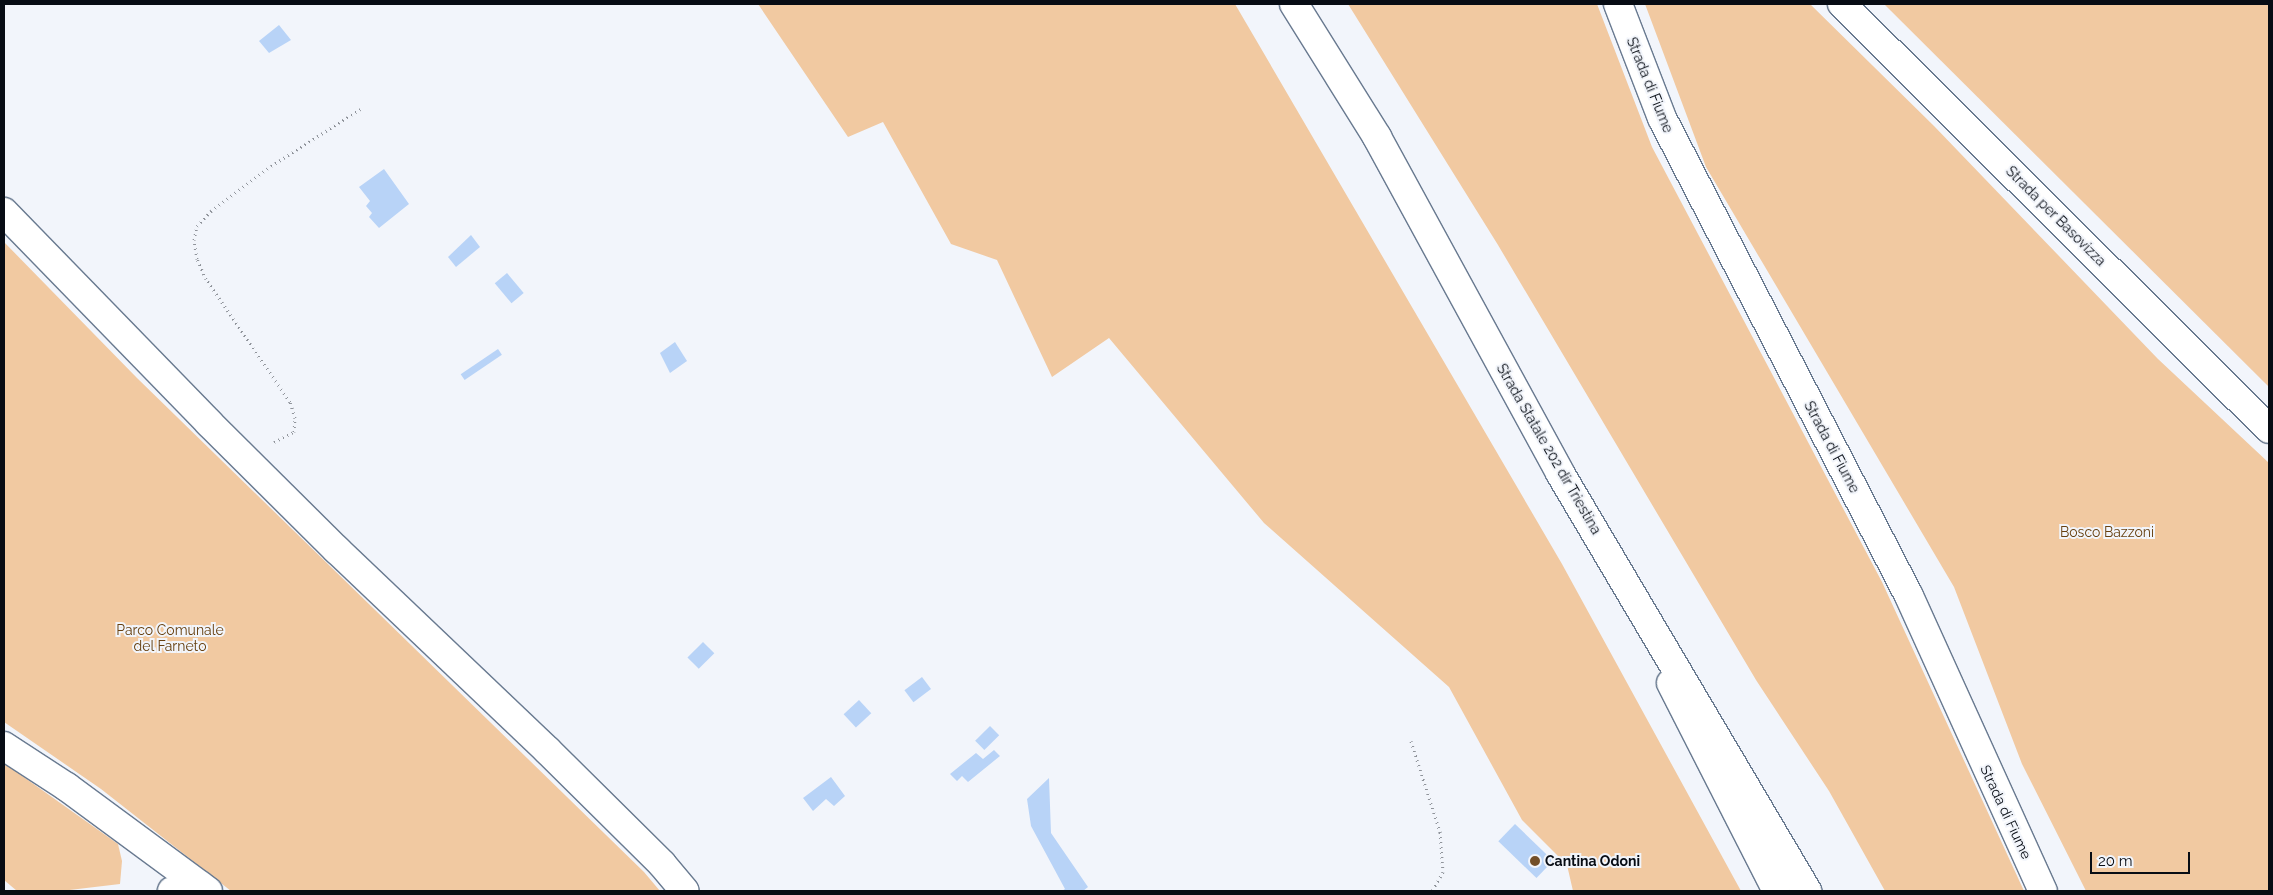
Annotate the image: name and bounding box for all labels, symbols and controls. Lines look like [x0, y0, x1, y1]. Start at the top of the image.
street label: Strada di Fiume [1623, 35, 1677, 135]
street label: Strada per Basovizza [2002, 162, 2110, 270]
street label: Strada Statale 202 dir Triestina [1493, 360, 1605, 538]
street label: Strada di Fiume [1801, 398, 1863, 496]
park label: Bosco Bazzoni [2060, 524, 2154, 540]
park label: Parco Comunale del Farneto [116, 622, 224, 654]
street label: Strada di Fiume [1977, 762, 2035, 862]
scale bar [2093, 842, 2193, 874]
text: 20 m [2098, 852, 2133, 870]
place label: Cantina Odoni [1545, 853, 1640, 869]
marker: Cantina Odoni [1529, 855, 1541, 867]

